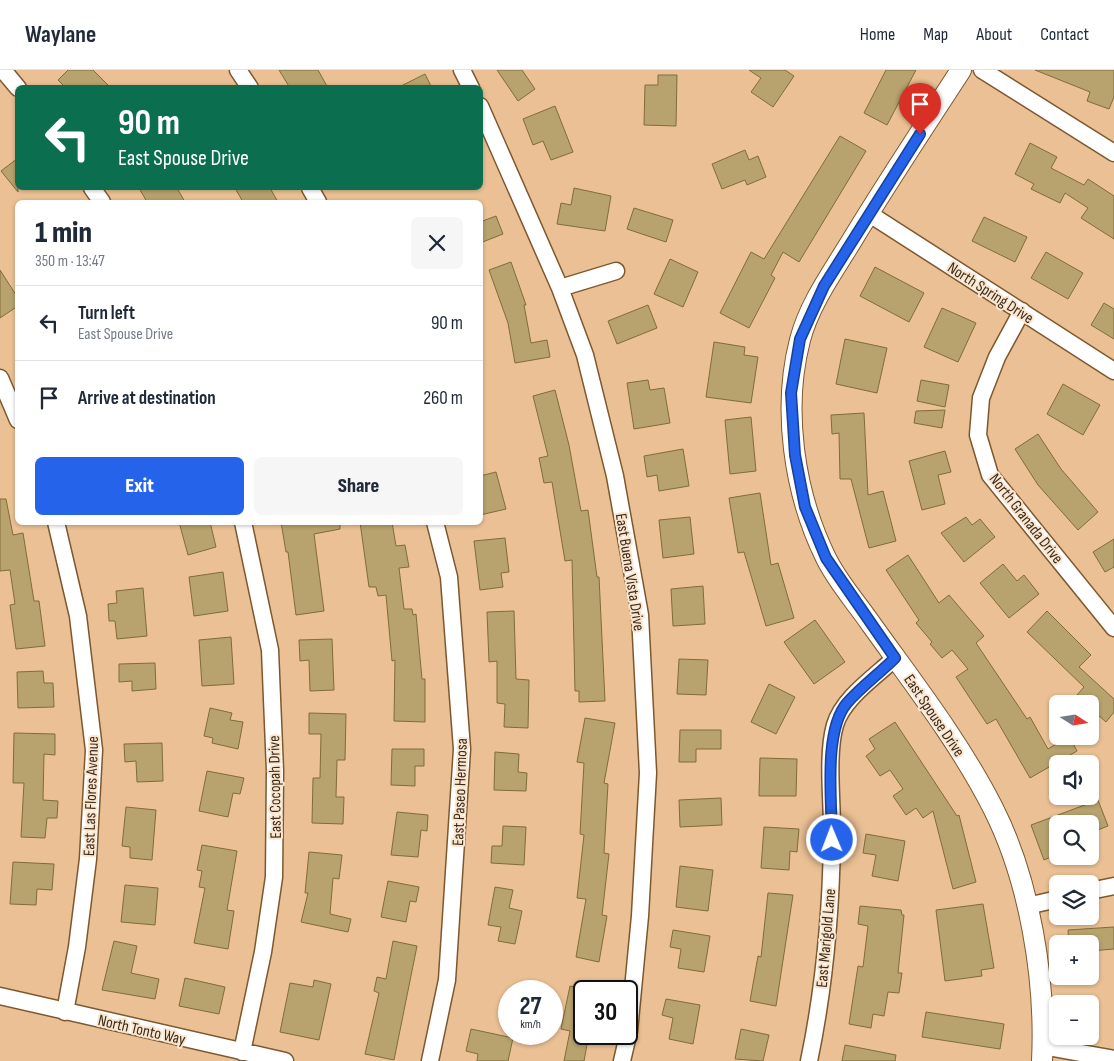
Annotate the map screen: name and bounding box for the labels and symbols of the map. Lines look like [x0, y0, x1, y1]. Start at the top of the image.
pin [899, 83, 941, 134]
street label: North Spring Drive [944, 258, 1037, 328]
street label: North Granada Drive [985, 470, 1067, 568]
street label: East Buena Vista Drive [611, 512, 648, 632]
street label: East Spouse Drive [899, 671, 968, 761]
north arrow [1049, 695, 1099, 745]
street label: East Cocopah Drive [265, 735, 286, 839]
street label: East Las Flores Avenue [80, 736, 103, 856]
street label: East Paseo Hermosa [449, 738, 472, 846]
position arrow [805, 813, 857, 865]
street label: East Marigold Lane [813, 888, 840, 988]
speed limit sign: 30 [573, 980, 638, 1045]
street label: North Tonto Way [96, 1011, 187, 1050]

